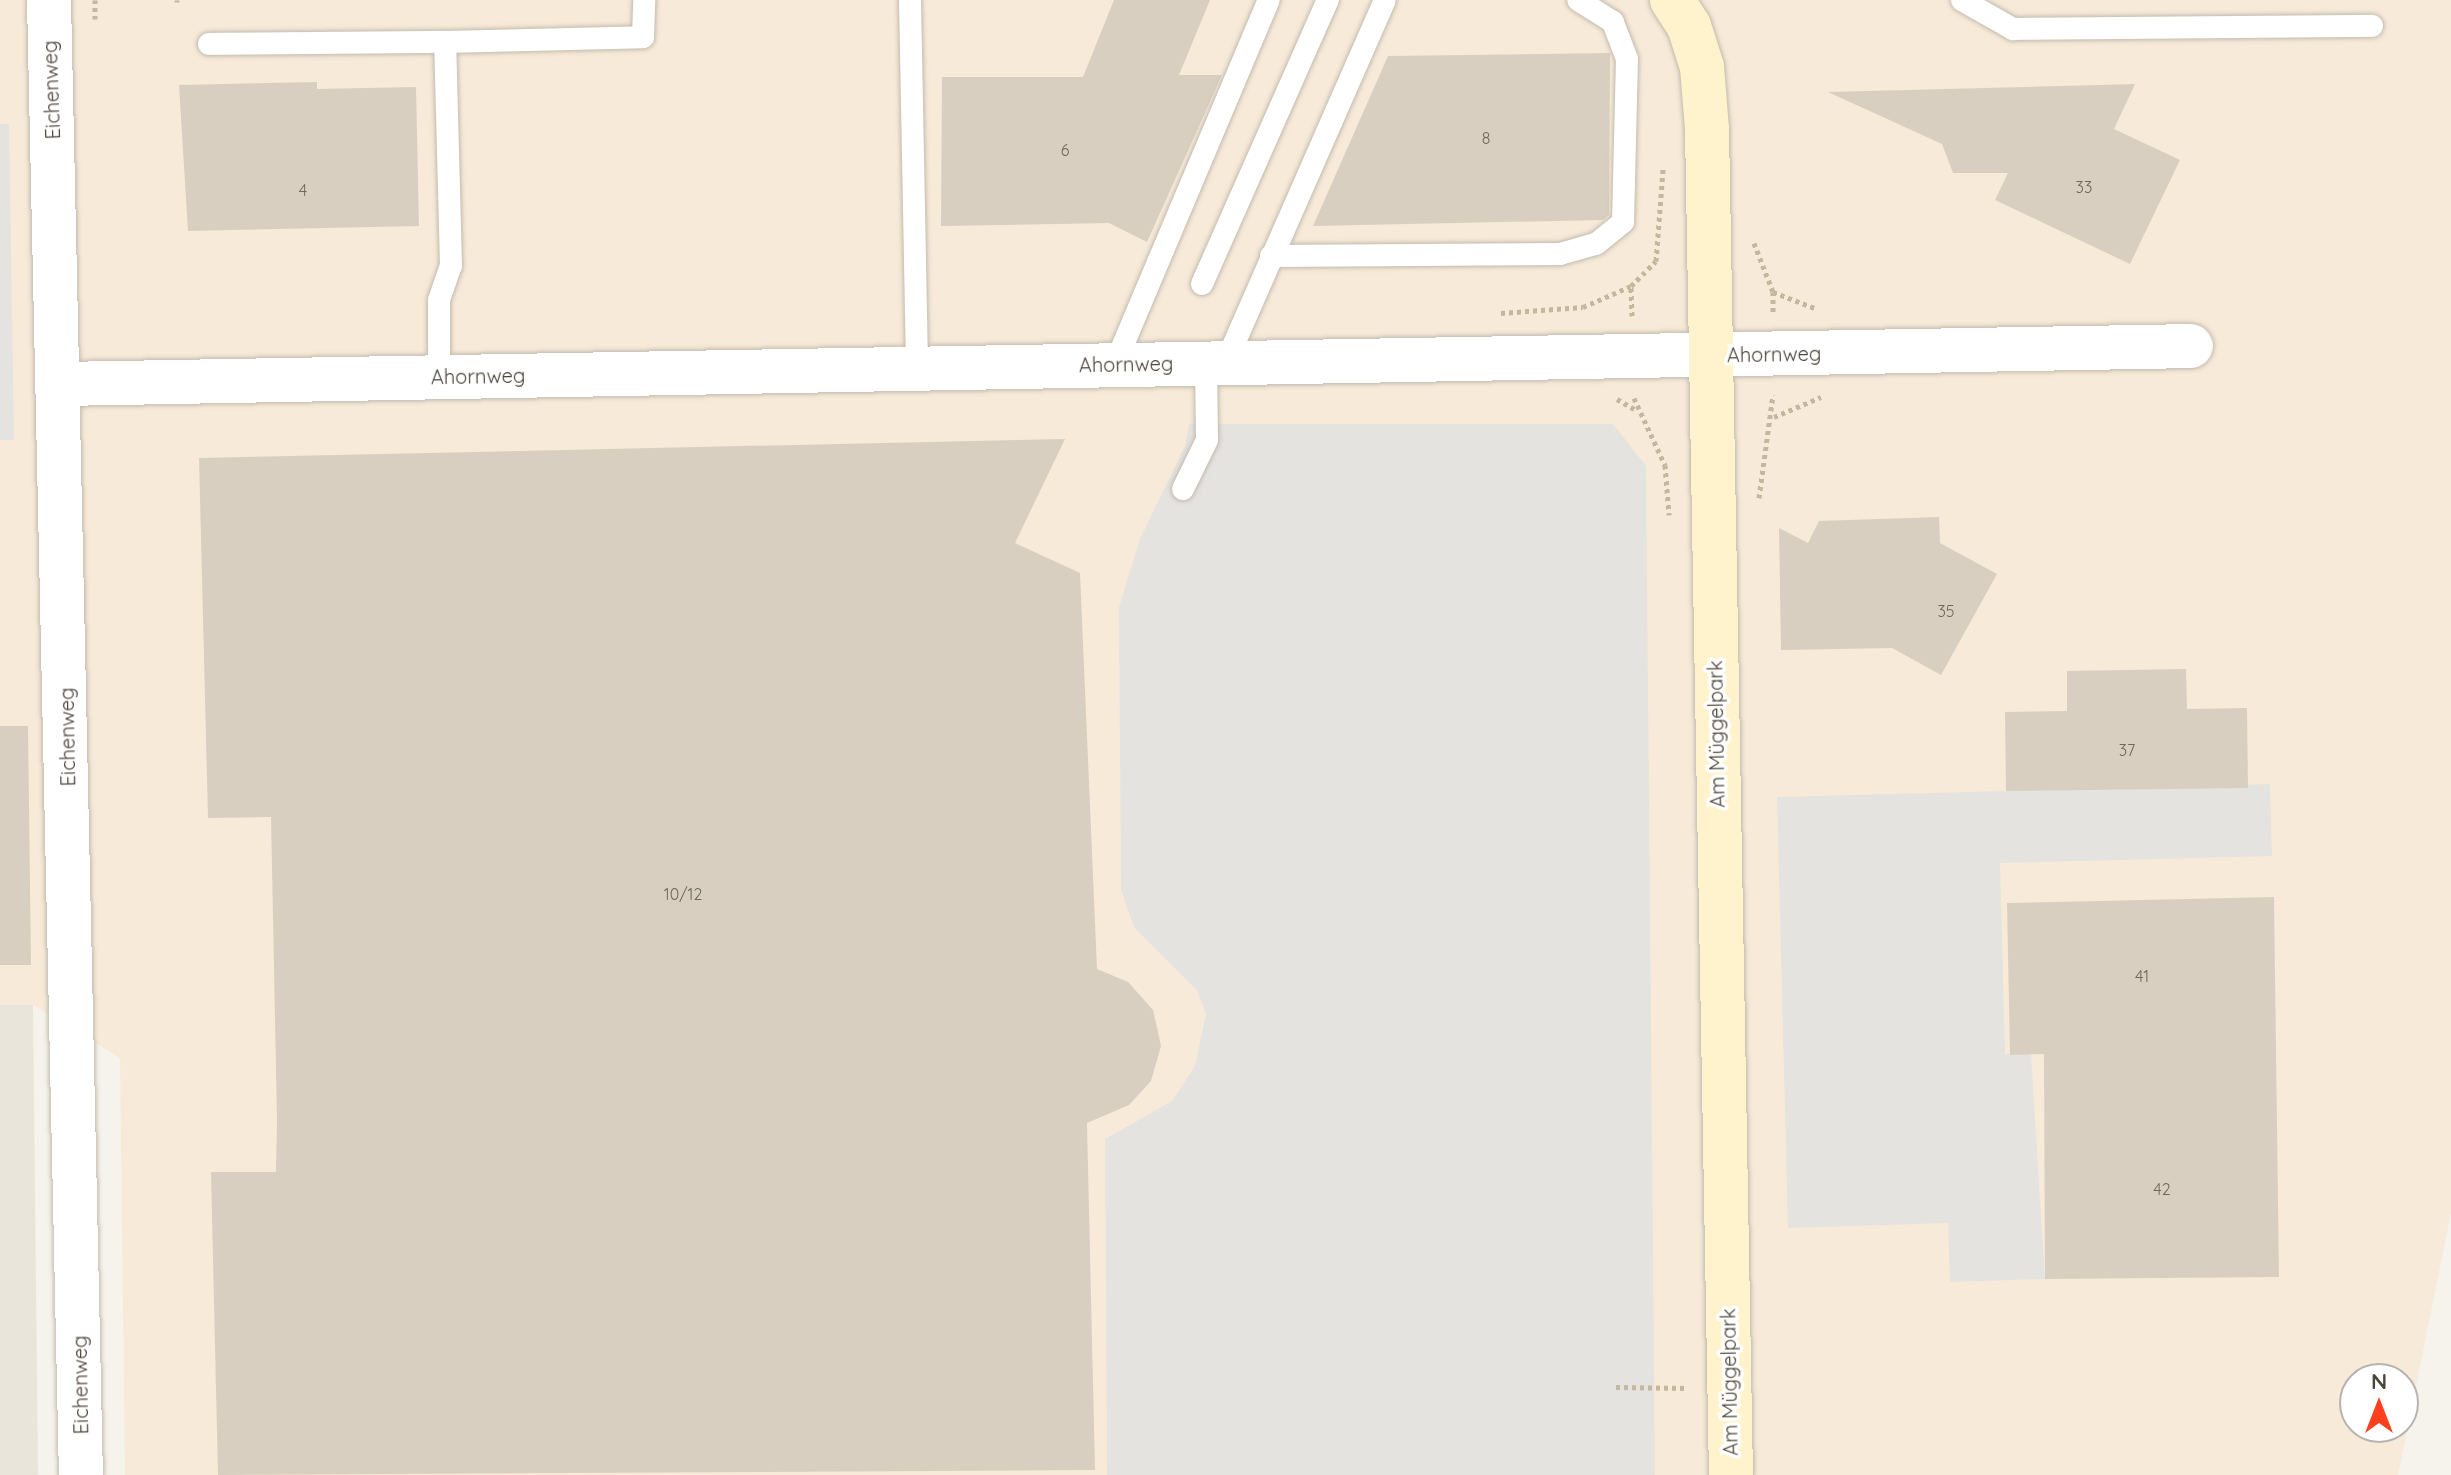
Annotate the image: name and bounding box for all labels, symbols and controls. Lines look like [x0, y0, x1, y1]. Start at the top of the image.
street label: Eichenweg [37, 40, 65, 140]
house number: 8 [1482, 128, 1490, 148]
house number: 6 [1061, 140, 1069, 160]
house number: 33 [2076, 177, 2092, 197]
house number: 4 [299, 180, 307, 200]
street label: Ahornweg [1727, 341, 1821, 367]
street label: Ahornweg [1079, 351, 1173, 377]
street label: Ahornweg [431, 363, 525, 389]
house number: 35 [1937, 601, 1955, 621]
street label: Am Müggelpark [1703, 660, 1729, 808]
street label: Eichenweg [54, 687, 80, 787]
house number: 37 [2119, 740, 2135, 760]
house number: 10/12 [664, 884, 702, 904]
house number: 41 [2135, 966, 2149, 986]
house number: 42 [2153, 1179, 2171, 1199]
street label: Am Müggelpark [1716, 1308, 1742, 1456]
street label: Eichenweg [67, 1335, 93, 1435]
north arrow [2339, 1363, 2419, 1443]
text: N [2371, 1367, 2387, 1395]

